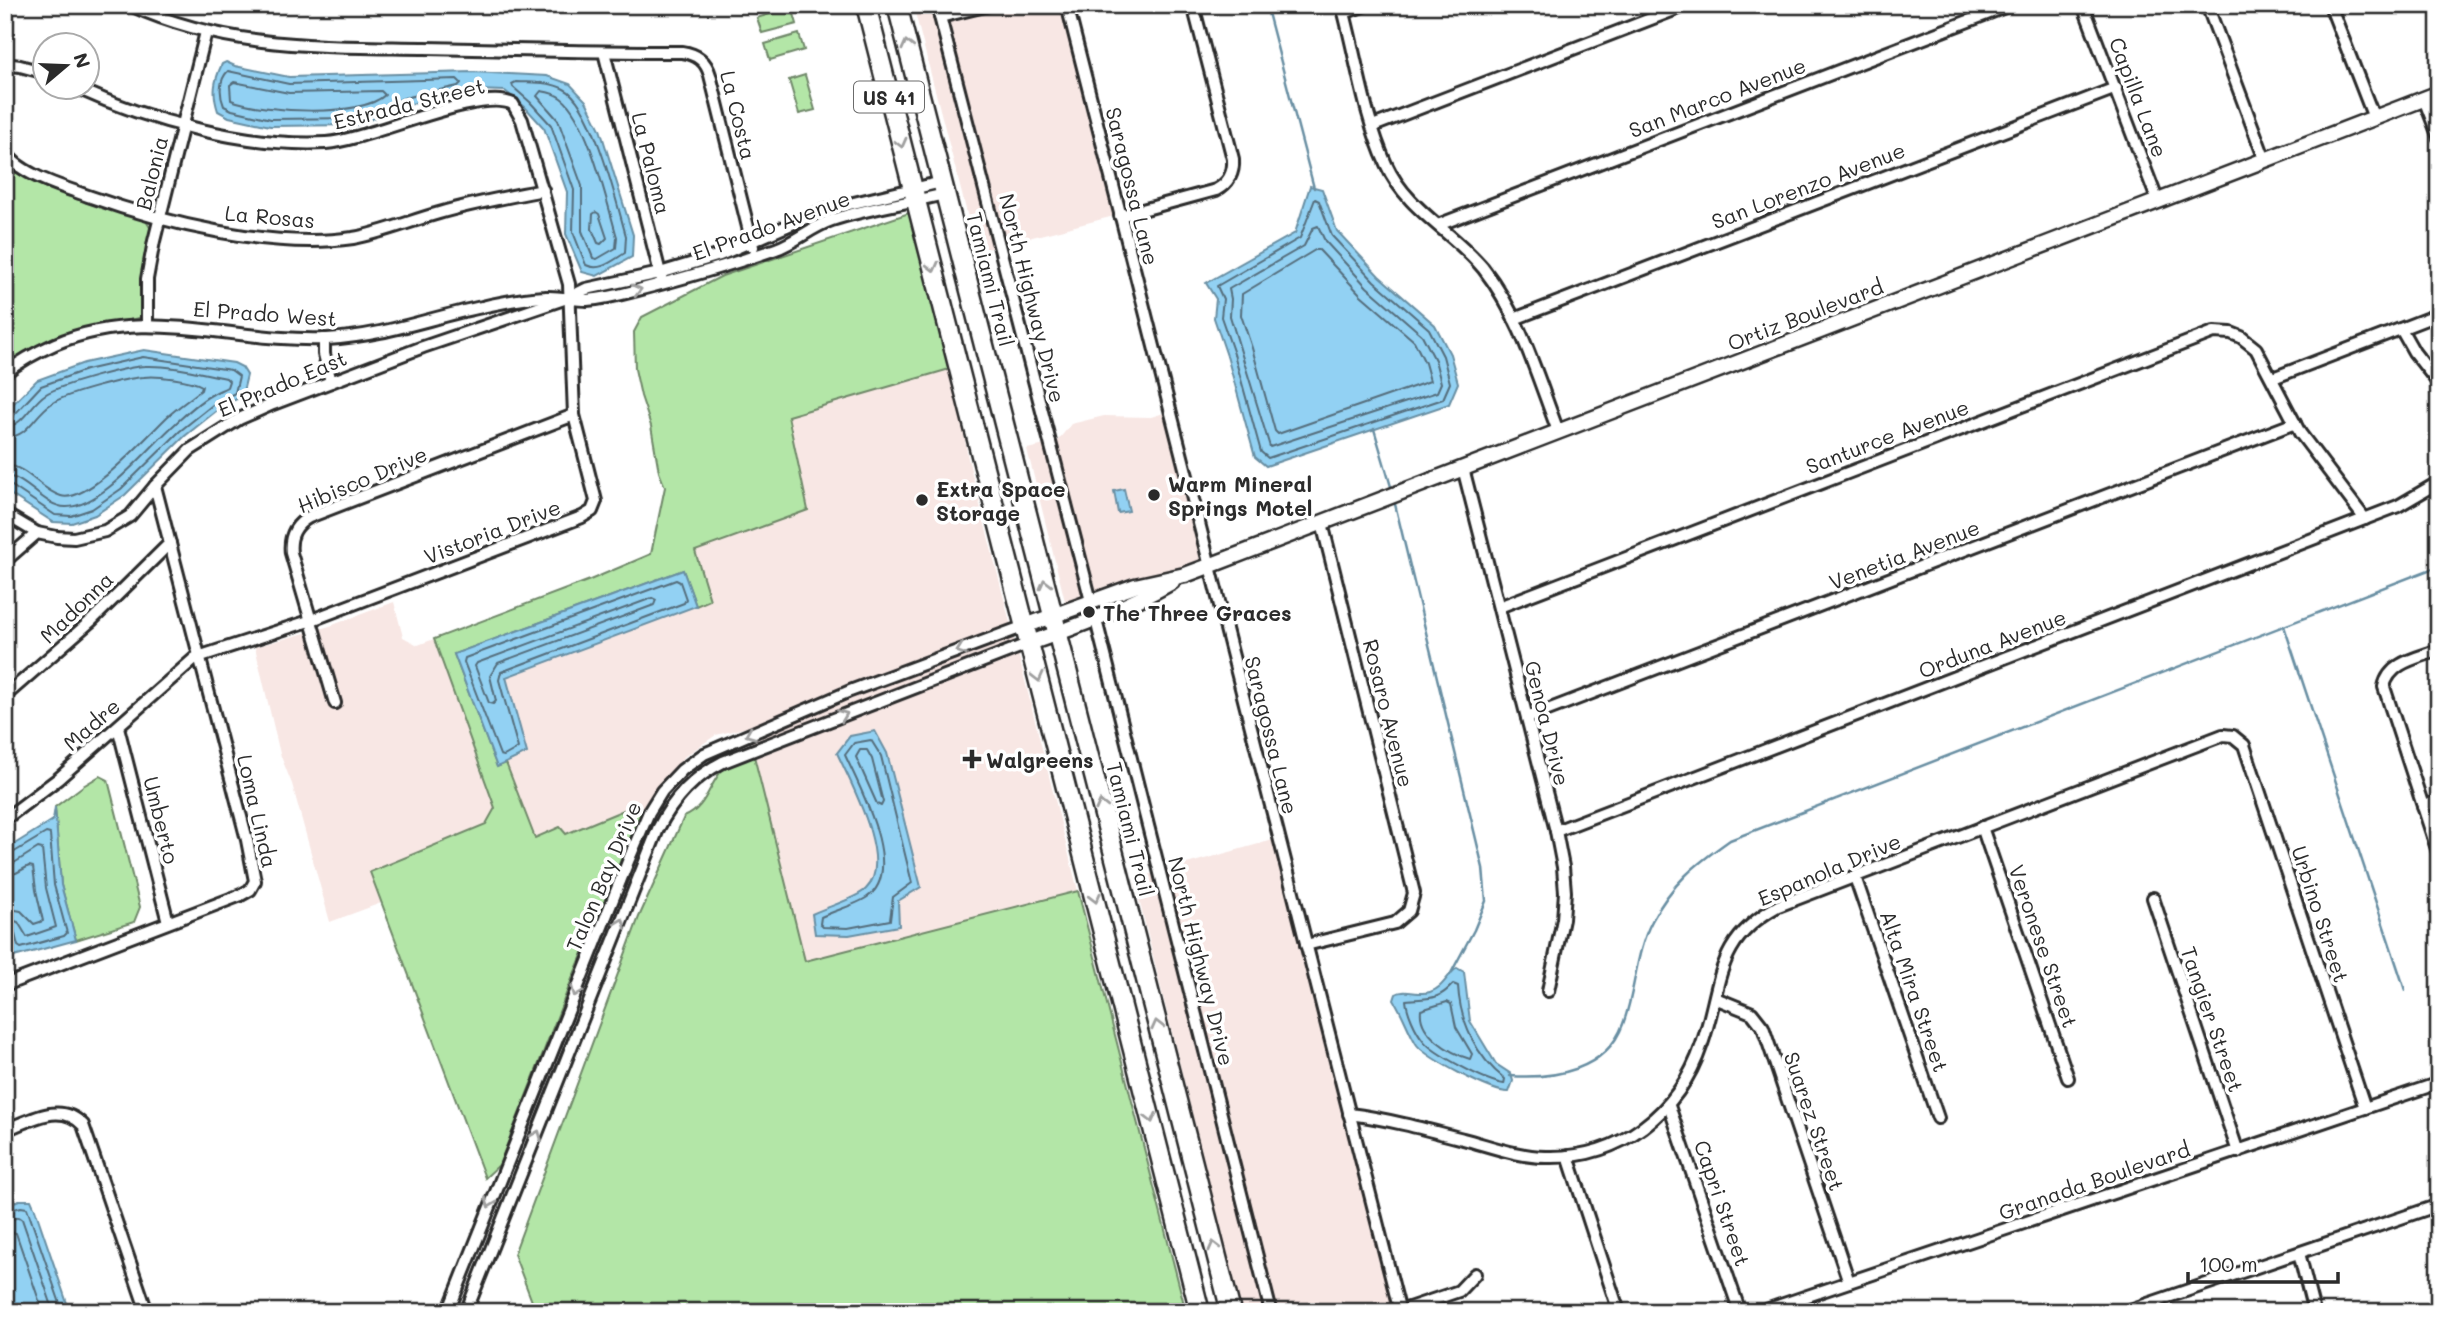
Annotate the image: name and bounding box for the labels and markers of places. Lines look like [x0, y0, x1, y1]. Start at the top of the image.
place label: Warm Mineral Springs Motel [1168, 470, 1312, 521]
place label: Extra Space Storage [936, 475, 1066, 526]
marker: Warm Mineral Springs Motel [1146, 487, 1162, 503]
marker: Extra Space Storage [914, 492, 930, 508]
place label: The Three Graces [1103, 599, 1292, 626]
marker: The Three Graces [1081, 604, 1097, 620]
place label: Walgreens [986, 746, 1094, 773]
marker: Walgreens [964, 751, 980, 767]

